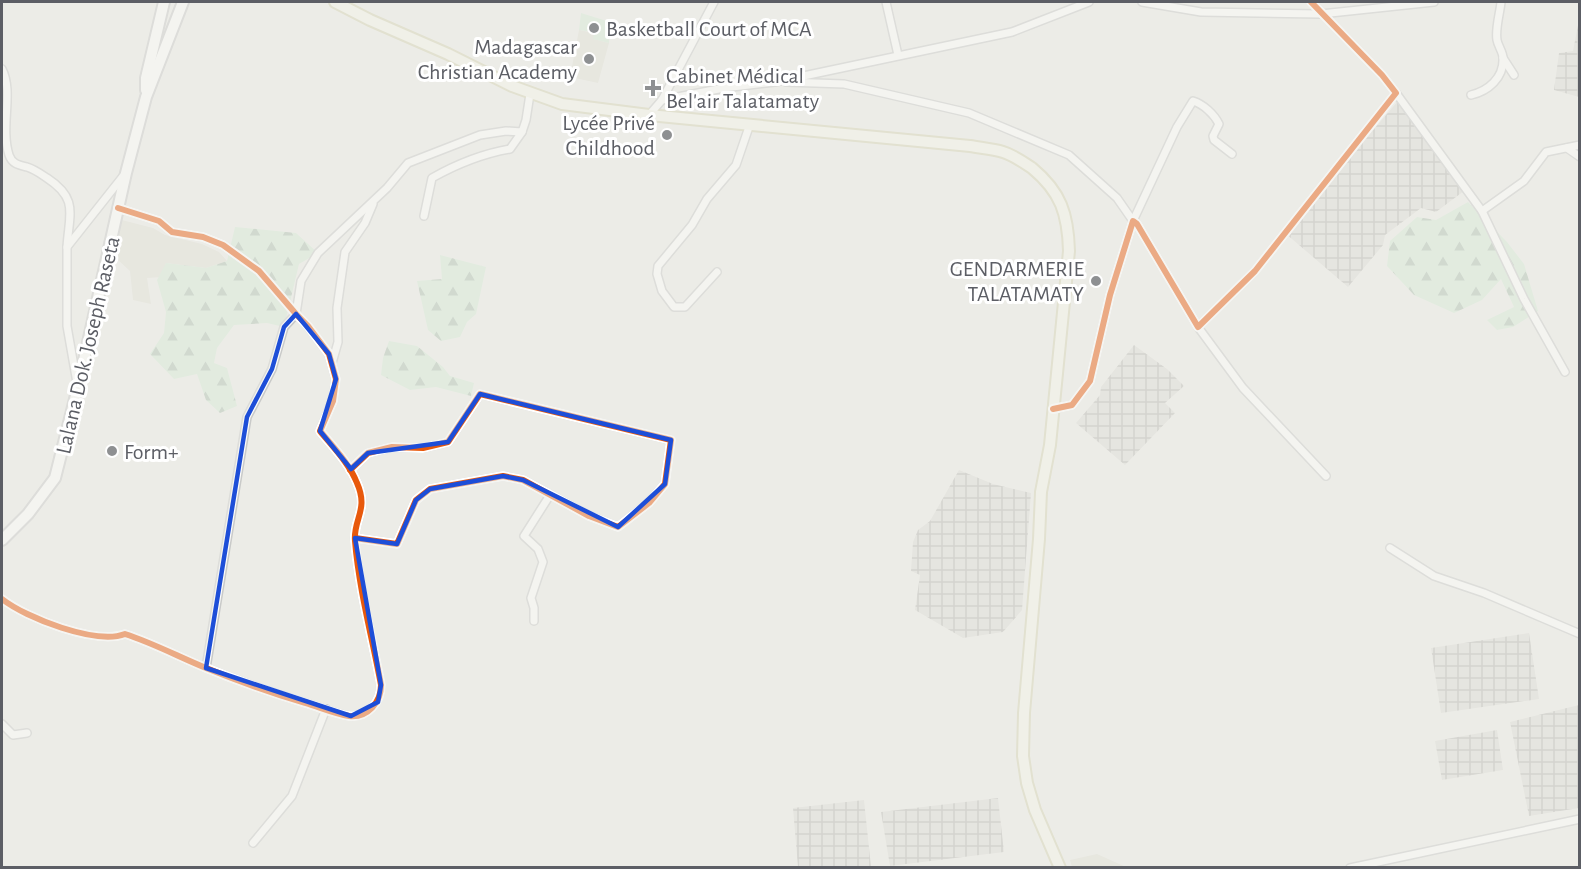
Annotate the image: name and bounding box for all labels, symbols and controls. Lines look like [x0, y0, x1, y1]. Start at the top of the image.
place label: Basketball Court of MCA [606, 18, 812, 40]
marker: Basketball Court of MCA [587, 21, 601, 35]
place label: Madagascar Christian Academy [418, 36, 578, 83]
marker: Madagascar Christian Academy [582, 52, 596, 66]
place label: Cabinet Médical Bel'air Talatamaty [666, 65, 820, 112]
marker: Cabinet Médical Bel'air Talatamaty [644, 79, 662, 97]
place label: Lycée Privé Childhood [562, 112, 655, 159]
marker: Lycée Privé Childhood [660, 128, 674, 142]
street label: Lalana Dok. Joseph Raseta [52, 234, 124, 456]
place label: GENDARMERIE TALATAMATY [950, 258, 1084, 305]
marker: GENDARMERIE TALATAMATY [1089, 274, 1103, 288]
place label: Form+ [124, 441, 179, 463]
marker: Form+ [105, 444, 119, 458]

